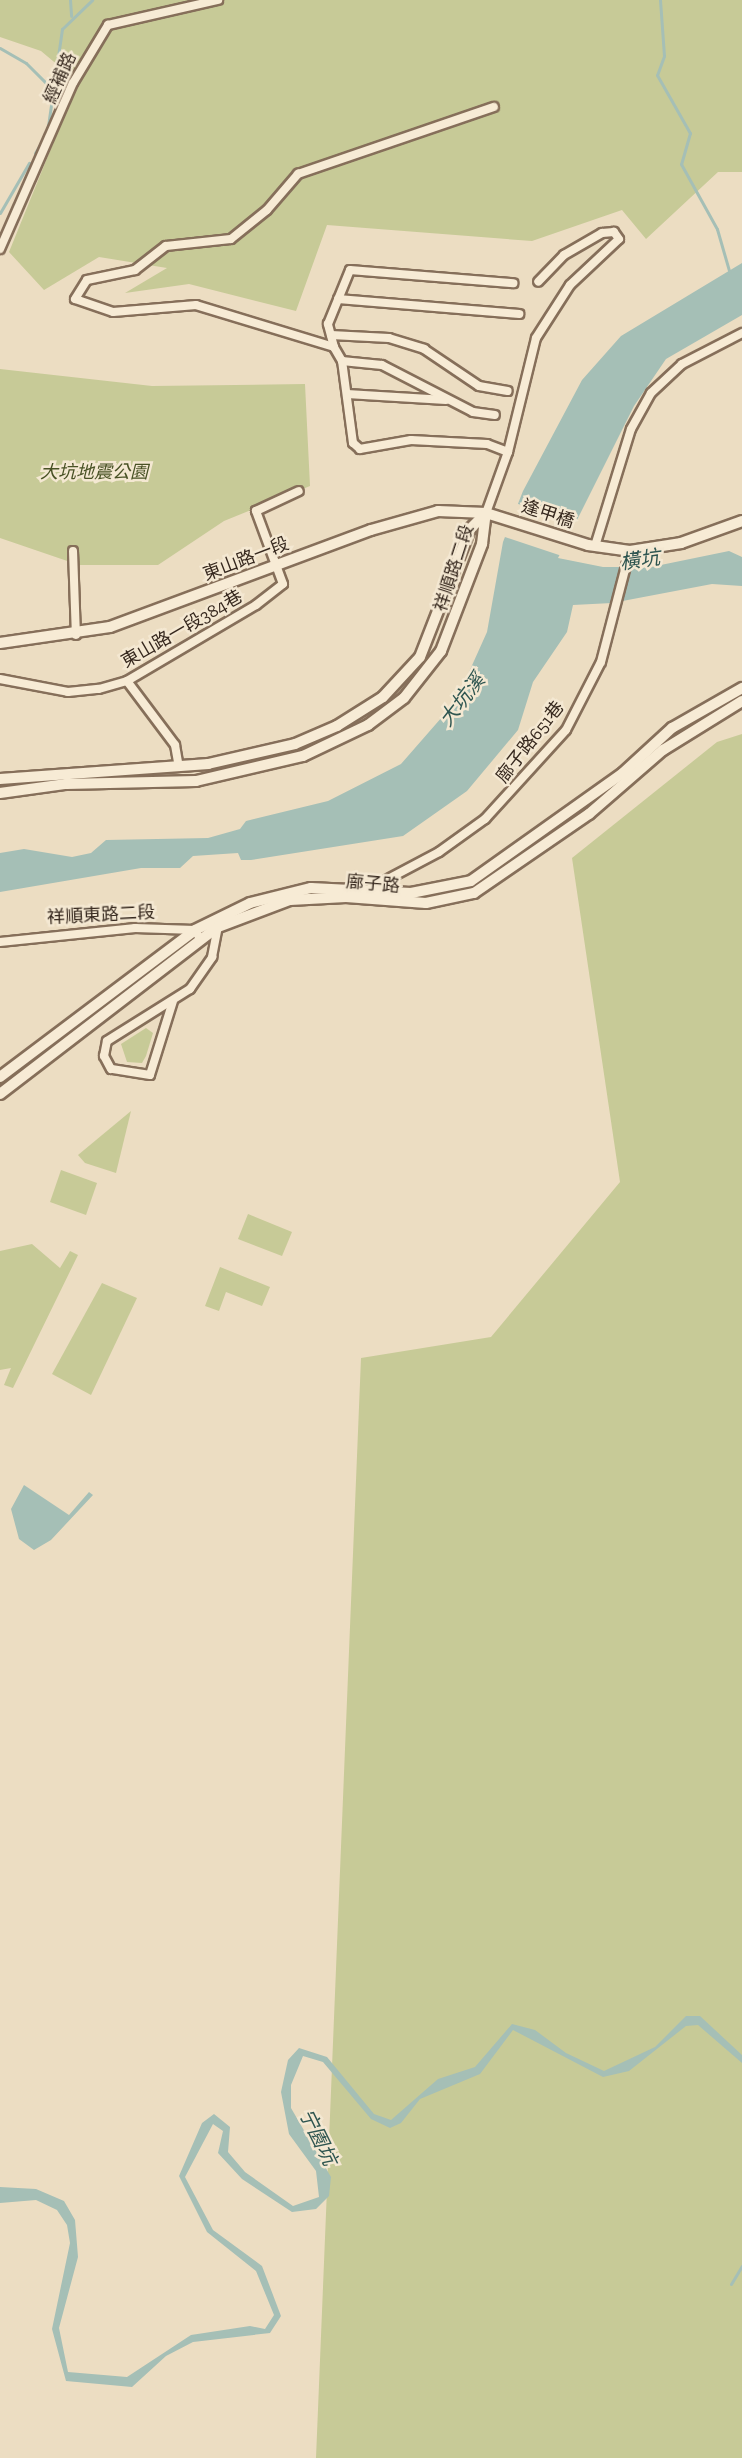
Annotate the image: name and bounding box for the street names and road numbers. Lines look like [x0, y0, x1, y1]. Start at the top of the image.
street label: 經補路 [39, 49, 81, 107]
street label: 逢甲橋 [519, 495, 577, 533]
street label: 祥順路二段 [430, 522, 478, 614]
street label: 東山路一段 [200, 533, 292, 585]
street label: 東山路一段384巷 [118, 586, 246, 672]
street label: 廍子路651巷 [491, 697, 569, 787]
street label: 廍子路 [345, 871, 401, 897]
street label: 祥順東路二段 [47, 901, 155, 929]

